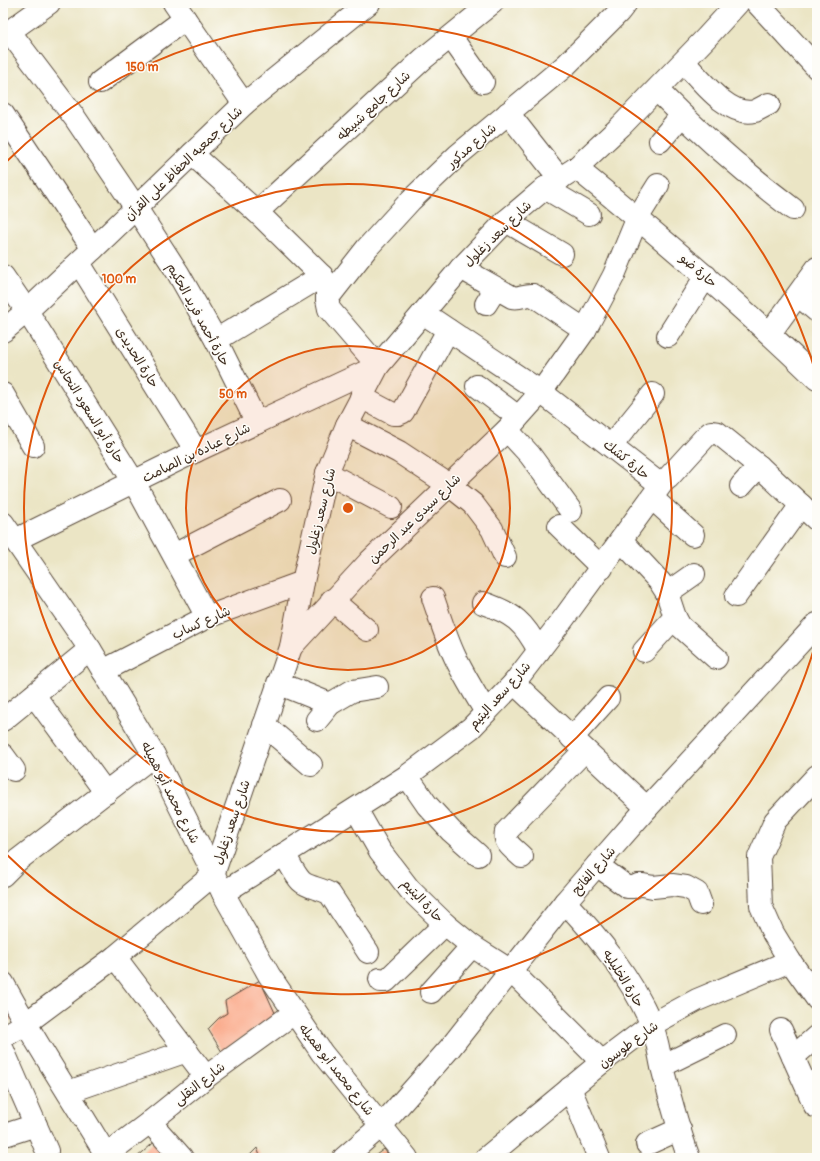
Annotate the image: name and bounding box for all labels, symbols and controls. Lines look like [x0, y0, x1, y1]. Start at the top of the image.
text: 150 m [126, 60, 159, 75]
street label: شارع جامع شبيطه [334, 68, 415, 145]
street label: شارع جمعيه الحفاظ على القرآن [121, 103, 247, 225]
street label: شارع مدكور [443, 120, 500, 173]
street label: شارع سعد زغلول [460, 197, 536, 271]
street label: حارة ضو [676, 250, 720, 291]
street label: حارة أحمد فريد الحكيم [161, 260, 233, 370]
text: 100 m [102, 272, 137, 287]
street label: حارة الحديدى [112, 324, 162, 391]
street label: حارة أبو السعود النحاس [51, 357, 128, 466]
text: 50 m [219, 387, 247, 402]
street label: شارع عباده بن الصامت [140, 420, 254, 487]
street label: حارة كشك [600, 436, 653, 483]
street label: شارع سعد زغلول [303, 466, 340, 556]
street label: شارع سيدى عبد الرحمن [365, 471, 465, 568]
centre of rings [341, 501, 355, 515]
street label: شارع كساب [170, 603, 234, 644]
street label: شارع سعد اليتيم [465, 659, 536, 734]
street label: شارع محمد أبو هميله [136, 739, 203, 847]
street label: شارع سعد زغلول [210, 778, 255, 867]
street label: شارع الفاتح [568, 843, 620, 899]
street label: حارة اليتيم [396, 875, 447, 927]
street label: حارة الخليليه [599, 947, 647, 1010]
street label: شارع طوسون [596, 1018, 662, 1073]
street label: شارع محمد أبو هميله [294, 1020, 377, 1120]
street label: شارع النقلى [171, 1059, 229, 1110]

